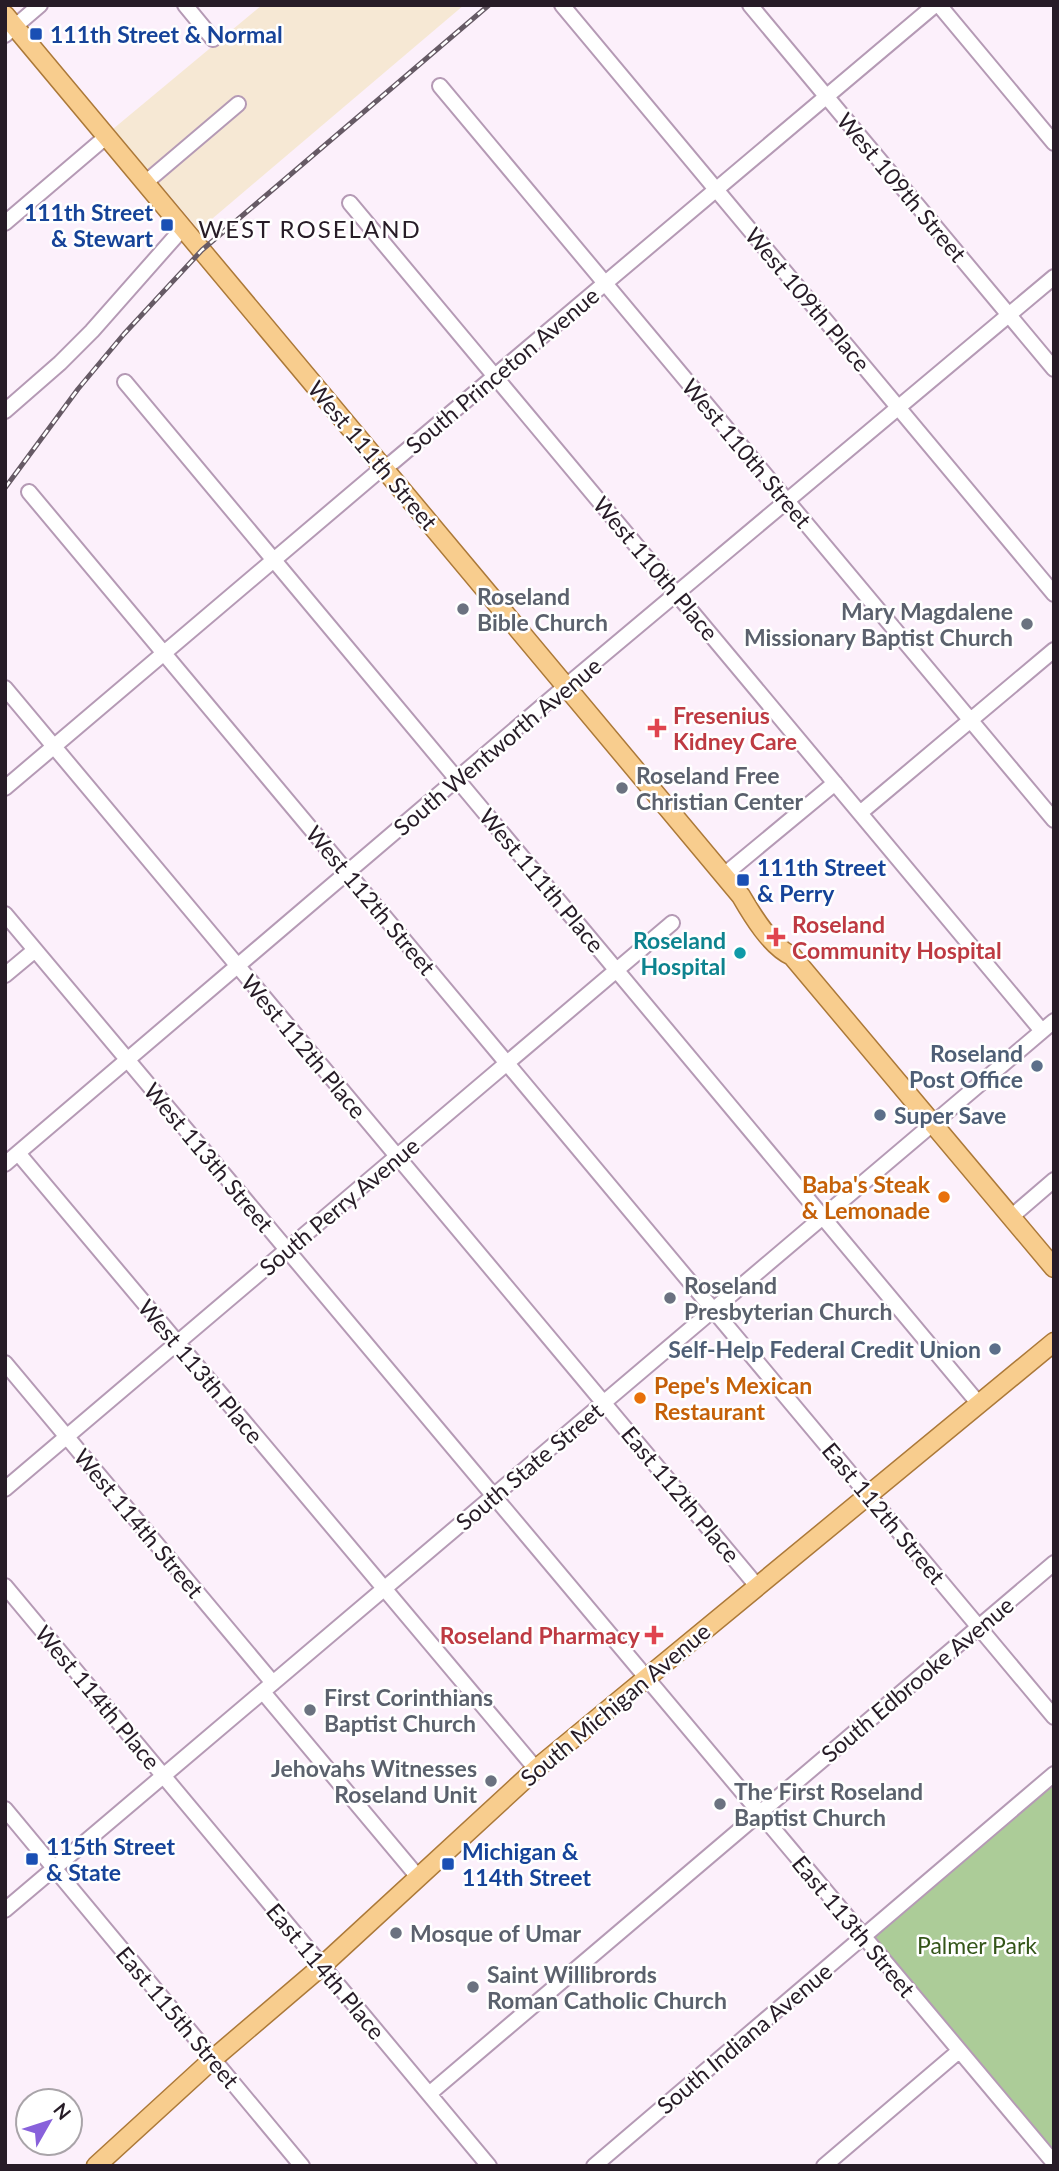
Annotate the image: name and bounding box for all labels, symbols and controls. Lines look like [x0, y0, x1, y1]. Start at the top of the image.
place label: 111th Street & Normal [50, 20, 283, 48]
marker: 111th Street & Normal [28, 26, 44, 42]
street label: West 109th Street [831, 107, 973, 268]
place label: 111th Street & Stewart [24, 198, 153, 252]
district label: WEST ROSELAND [198, 214, 422, 243]
marker: 111th Street & Stewart [159, 217, 175, 233]
street label: West 109th Place [740, 221, 876, 377]
street label: South Princeton Avenue [400, 281, 604, 459]
street label: West 110th Street [676, 373, 818, 534]
street label: West 111th Street [302, 375, 444, 536]
street label: West 110th Place [588, 490, 724, 646]
place label: Roseland Bible Church [477, 582, 608, 636]
place label: Mary Magdalene Missionary Baptist Church [744, 597, 1013, 651]
marker: Roseland Bible Church [455, 601, 471, 617]
marker: Mary Magdalene Missionary Baptist Church [1019, 616, 1035, 632]
street label: South Wentworth Avenue [388, 651, 606, 841]
place label: Fresenius Kidney Care [673, 701, 797, 755]
marker: Fresenius Kidney Care [647, 718, 667, 738]
place label: Roseland Free Christian Center [636, 761, 804, 815]
marker: Roseland Free Christian Center [614, 780, 630, 796]
street label: West 111th Place [474, 802, 610, 958]
street label: West 112th Street [300, 820, 442, 981]
place label: 111th Street & Perry [757, 853, 886, 907]
marker: 111th Street & Perry [735, 872, 751, 888]
place label: Roseland Community Hospital [792, 910, 1002, 964]
place label: Roseland Hospital [633, 926, 726, 980]
marker: Roseland Community Hospital [766, 927, 786, 947]
marker: Roseland Hospital [732, 945, 748, 961]
street label: West 112th Place [236, 968, 372, 1124]
place label: Roseland Post Office [909, 1039, 1023, 1093]
marker: Roseland Post Office [1029, 1058, 1045, 1074]
street label: West 113th Street [138, 1077, 280, 1238]
place label: Super Save [894, 1101, 1006, 1129]
marker: Super Save [872, 1107, 888, 1123]
street label: South Perry Avenue [253, 1131, 425, 1281]
place label: Baba's Steak & Lemonade [802, 1170, 931, 1224]
marker: Baba's Steak & Lemonade [936, 1189, 952, 1205]
place label: Roseland Presbyterian Church [684, 1271, 892, 1325]
marker: Roseland Presbyterian Church [662, 1290, 678, 1306]
street label: West 113th Place [133, 1293, 269, 1449]
place label: Self-Help Federal Credit Union [668, 1335, 981, 1363]
marker: Self-Help Federal Credit Union [987, 1341, 1003, 1357]
place label: Pepe's Mexican Restaurant [654, 1371, 812, 1425]
marker: Pepe's Mexican Restaurant [632, 1390, 648, 1406]
street label: South State Street [450, 1396, 609, 1536]
street label: East 112th Place [616, 1420, 746, 1568]
street label: East 112th Street [817, 1437, 952, 1590]
street label: West 114th Street [68, 1443, 210, 1604]
street label: South Edbrooke Avenue [815, 1590, 1019, 1768]
street label: South Michigan Avenue [515, 1617, 715, 1791]
street label: West 114th Place [30, 1619, 166, 1775]
place label: Roseland Pharmacy [440, 1621, 641, 1649]
marker: Roseland Pharmacy [646, 1627, 662, 1643]
place label: First Corinthians Baptist Church [324, 1683, 493, 1737]
marker: First Corinthians Baptist Church [302, 1702, 318, 1718]
place label: Jehovahs Witnesses Roseland Unit [271, 1754, 477, 1808]
marker: Jehovahs Witnesses Roseland Unit [483, 1773, 499, 1789]
place label: The First Roseland Baptist Church [734, 1777, 923, 1831]
marker: The First Roseland Baptist Church [712, 1796, 728, 1812]
place label: 115th Street & State [46, 1832, 175, 1886]
place label: Michigan & 114th Street [462, 1837, 591, 1891]
street label: East 113th Street [787, 1850, 922, 2003]
marker: 115th Street & State [24, 1851, 40, 1867]
marker: Michigan & 114th Street [440, 1856, 456, 1872]
street label: East 114th Place [261, 1897, 391, 2045]
place label: Mosque of Umar [410, 1919, 582, 1947]
marker: Mosque of Umar [388, 1925, 404, 1941]
park label: Palmer Park [917, 1931, 1037, 1959]
street label: East 115th Street [111, 1941, 246, 2094]
street label: South Indiana Avenue [651, 1957, 837, 2119]
place label: Saint Willibrords Roman Catholic Church [487, 1960, 727, 2014]
marker: Saint Willibrords Roman Catholic Church [465, 1979, 481, 1995]
north arrow [14, 2087, 84, 2157]
text: N [49, 2098, 76, 2124]

